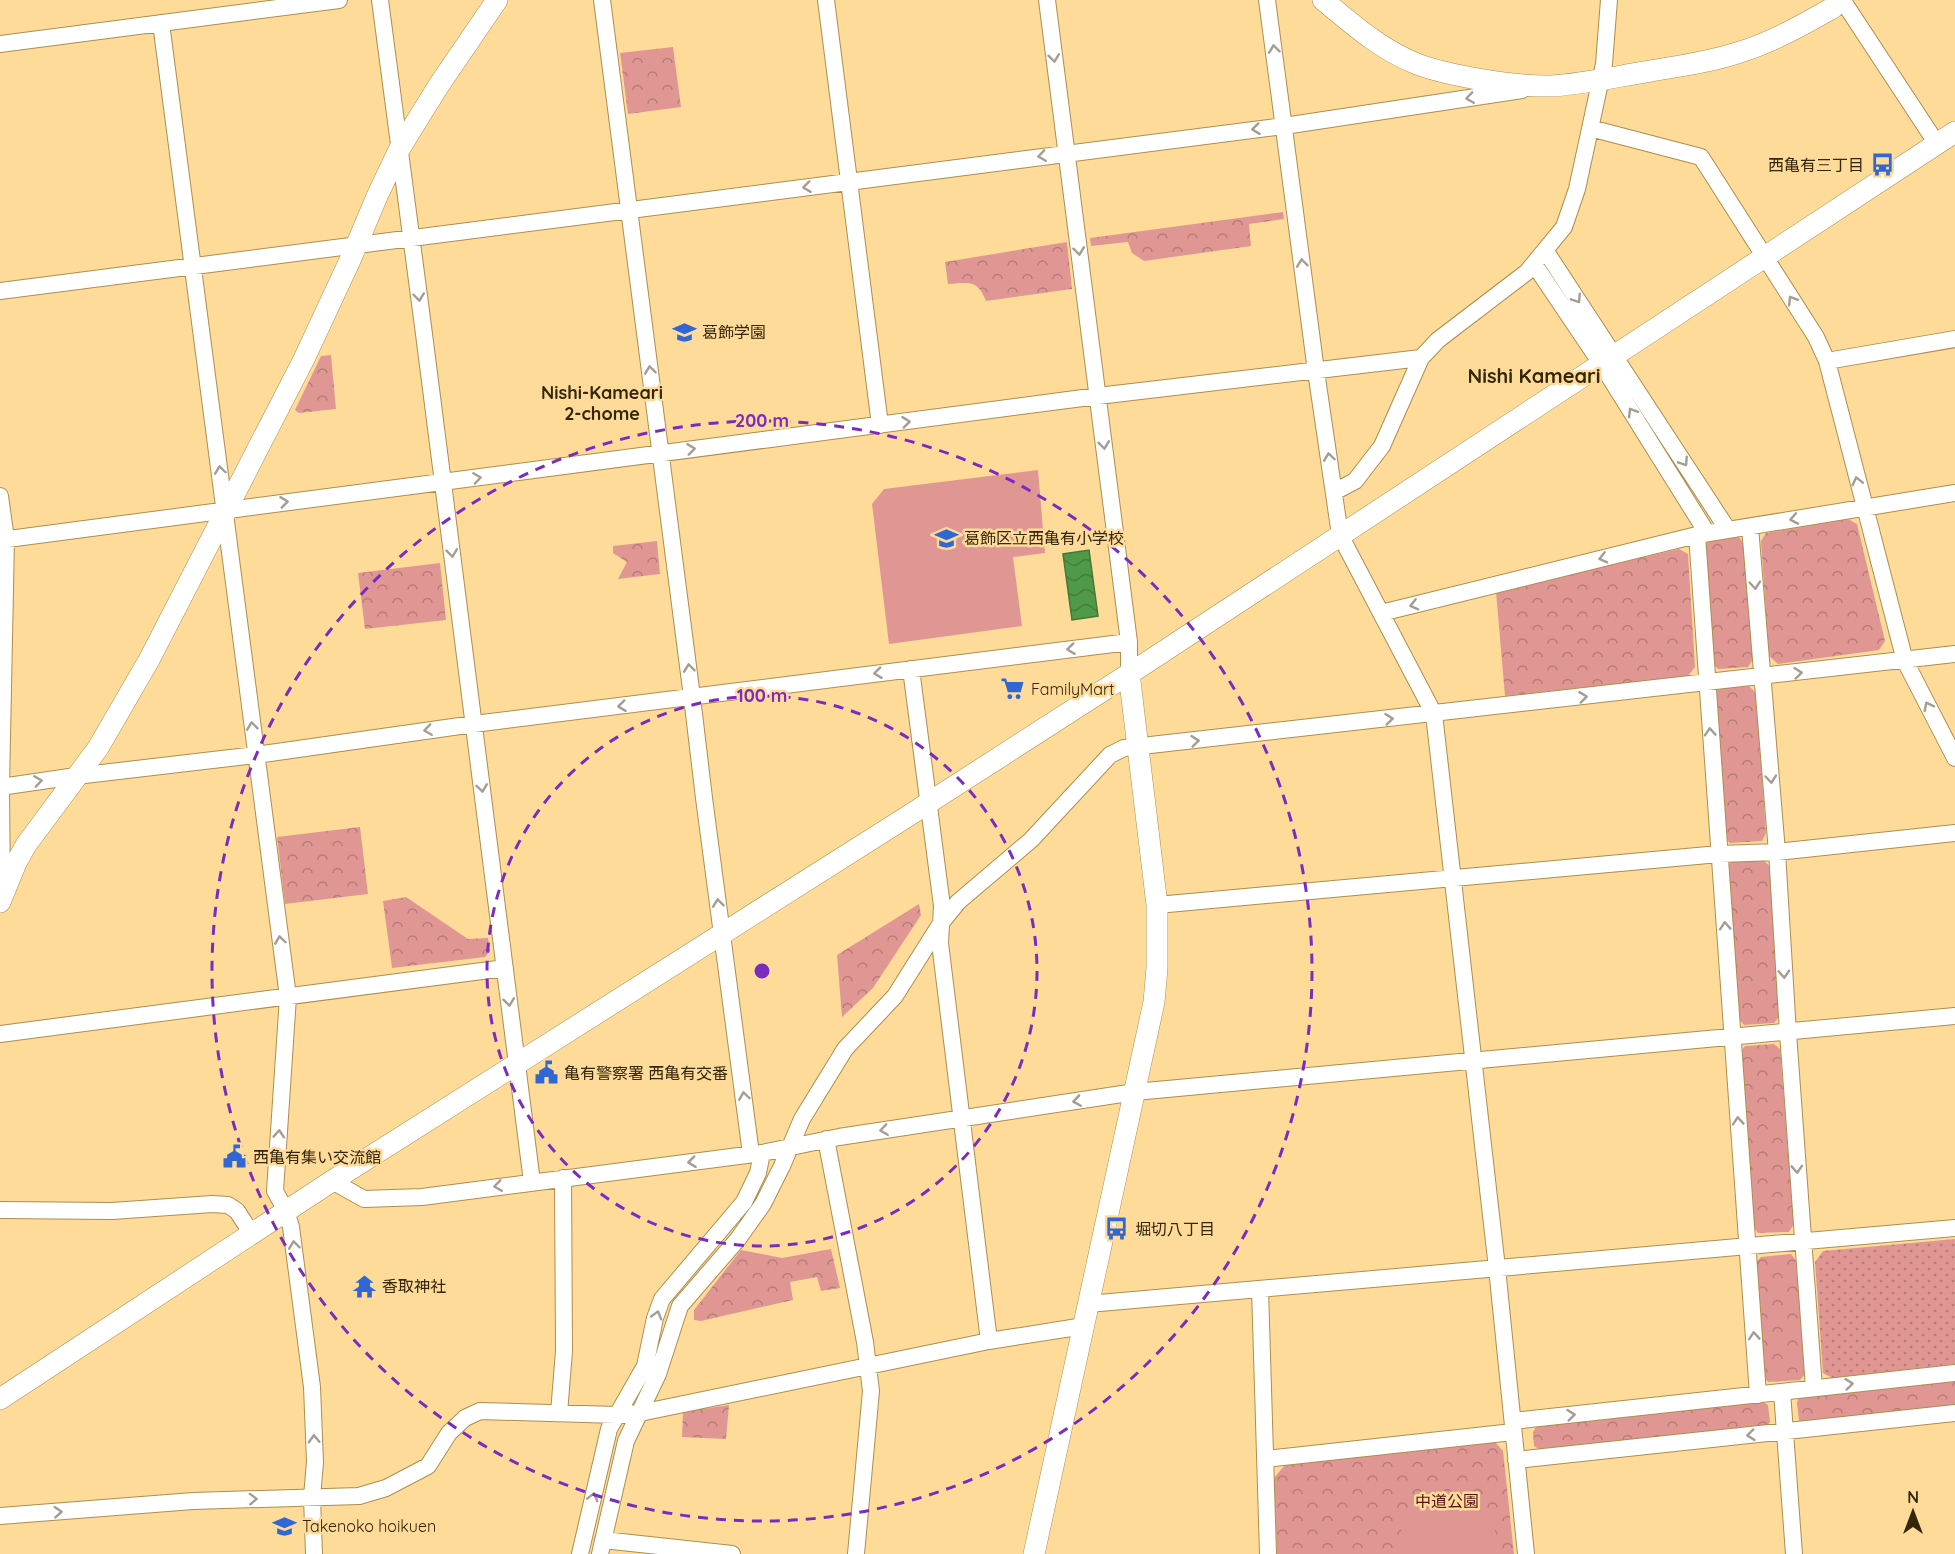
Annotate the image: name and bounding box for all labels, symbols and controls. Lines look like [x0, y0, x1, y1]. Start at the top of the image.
one-way arrow [1268, 45, 1281, 54]
one-way arrow [1047, 53, 1060, 63]
one-way arrow [1465, 91, 1474, 103]
one-way arrow [1251, 122, 1260, 135]
one-way arrow [1037, 149, 1046, 162]
bus stop icon: 西亀有三丁目 [1869, 152, 1895, 178]
place label: 西亀有三丁目 [1768, 155, 1864, 175]
one-way arrow [802, 180, 811, 192]
one-way arrow [1072, 247, 1085, 256]
one-way arrow [1296, 259, 1309, 268]
one-way arrow [413, 292, 425, 301]
one-way arrow [1570, 292, 1581, 303]
one-way arrow [1788, 295, 1799, 306]
school or university icon: 葛飾学園 [671, 319, 697, 345]
place label: 葛飾学園 [702, 322, 766, 342]
district label: Nishi Kameari [1467, 363, 1601, 388]
one-way arrow [645, 366, 657, 375]
district label: Nishi-Kameari 2-chome [541, 381, 663, 425]
one-way arrow [1627, 408, 1639, 418]
text: 200 m [735, 409, 789, 432]
one-way arrow [901, 416, 910, 428]
one-way arrow [1097, 440, 1110, 449]
one-way arrow [687, 444, 696, 456]
one-way arrow [1323, 452, 1335, 461]
one-way arrow [1677, 455, 1688, 466]
one-way arrow [215, 465, 227, 474]
one-way arrow [473, 472, 482, 484]
one-way arrow [1852, 477, 1864, 487]
one-way arrow [279, 497, 288, 509]
one-way arrow [1789, 513, 1798, 525]
school or university icon: 葛飾区立西亀有小学校 [933, 525, 959, 551]
place label: 葛飾区立西亀有小学校 [964, 528, 1124, 548]
one-way arrow [446, 548, 458, 557]
one-way arrow [1598, 551, 1608, 564]
one-way arrow [1748, 581, 1761, 590]
one-way arrow [1409, 598, 1419, 611]
one-way arrow [1066, 642, 1076, 654]
one-way arrow [683, 663, 695, 672]
one-way arrow [873, 666, 882, 679]
one-way arrow [1793, 667, 1802, 679]
supermarket icon: FamilyMart [1000, 676, 1026, 702]
place label: FamilyMart [1031, 679, 1115, 699]
text: 100 m [737, 684, 787, 707]
one-way arrow [1578, 691, 1588, 704]
one-way arrow [617, 699, 626, 711]
one-way arrow [1924, 702, 1935, 713]
one-way arrow [1385, 713, 1394, 726]
one-way arrow [247, 721, 259, 730]
one-way arrow [424, 724, 433, 736]
one-way arrow [1704, 727, 1717, 736]
one-way arrow [1191, 735, 1200, 748]
one-way arrow [1764, 775, 1777, 784]
one-way arrow [34, 776, 43, 788]
one-way arrow [475, 783, 488, 792]
one-way arrow [712, 898, 724, 908]
one-way arrow [1718, 922, 1731, 931]
one-way arrow [275, 935, 287, 944]
centre of rings [752, 961, 772, 981]
one-way arrow [1778, 969, 1791, 978]
one-way arrow [502, 998, 515, 1007]
public building icon: 亀有警察署 西亀有交番 [533, 1060, 559, 1086]
place label: 亀有警察署 西亀有交番 [564, 1063, 728, 1083]
one-way arrow [739, 1092, 751, 1101]
one-way arrow [1072, 1094, 1081, 1106]
one-way arrow [1732, 1116, 1745, 1125]
one-way arrow [879, 1123, 889, 1135]
one-way arrow [272, 1129, 285, 1139]
public building icon: 西亀有集い交流館 [222, 1144, 248, 1170]
place label: 西亀有集い交流館 [253, 1147, 381, 1167]
one-way arrow [687, 1155, 696, 1167]
one-way arrow [1790, 1164, 1803, 1173]
one-way arrow [494, 1180, 503, 1192]
bus stop icon: 堀切八丁目 [1104, 1216, 1130, 1242]
place label: 堀切八丁目 [1135, 1219, 1215, 1239]
one-way arrow [288, 1241, 300, 1250]
temple icon: 香取神社 [351, 1273, 377, 1299]
place label: 香取神社 [382, 1276, 446, 1296]
one-way arrow [650, 1310, 662, 1321]
one-way arrow [1747, 1332, 1760, 1341]
one-way arrow [1844, 1378, 1853, 1391]
one-way arrow [1567, 1409, 1576, 1422]
one-way arrow [1746, 1429, 1755, 1441]
one-way arrow [307, 1435, 320, 1444]
north arrow [1883, 1482, 1943, 1542]
text: N [1907, 1487, 1919, 1507]
park label: 中道公園 [1415, 1491, 1479, 1511]
one-way arrow [585, 1492, 598, 1502]
one-way arrow [248, 1493, 257, 1506]
one-way arrow [54, 1506, 63, 1519]
school or university icon: Takenoko hoikuen [271, 1513, 297, 1539]
place label: Takenoko hoikuen [302, 1516, 436, 1536]

